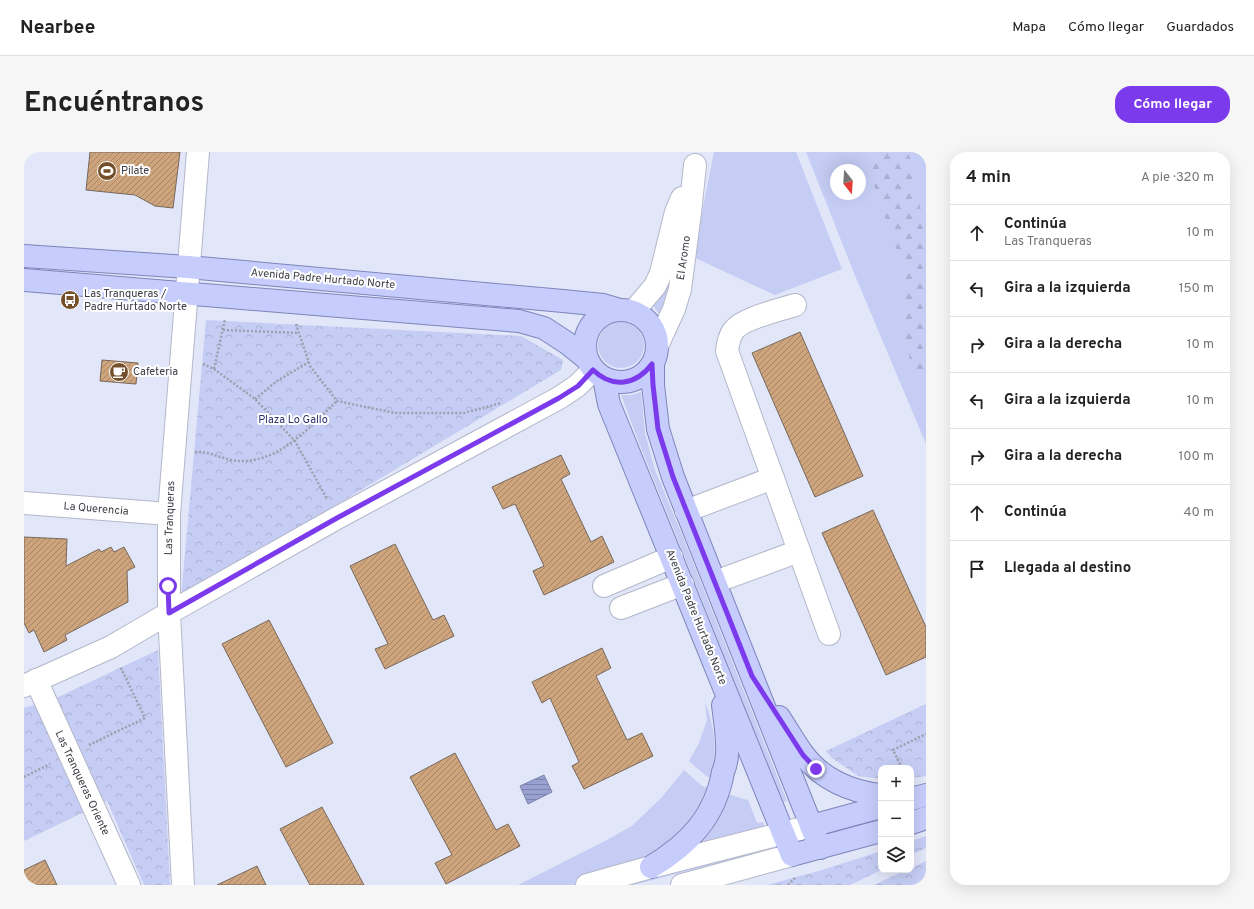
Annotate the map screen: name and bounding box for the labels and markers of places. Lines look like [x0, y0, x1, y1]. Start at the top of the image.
sports icon: Pilate [96, 160, 118, 182]
place label: Pilate [121, 164, 149, 178]
place label: Las Tranqueras / Padre Hurtado Norte [84, 287, 187, 314]
bus stop icon: Las Tranqueras / Padre Hurtado Norte [59, 289, 81, 311]
cafe icon: Cafeteria [108, 361, 130, 383]
place label: Cafeteria [133, 365, 178, 379]

